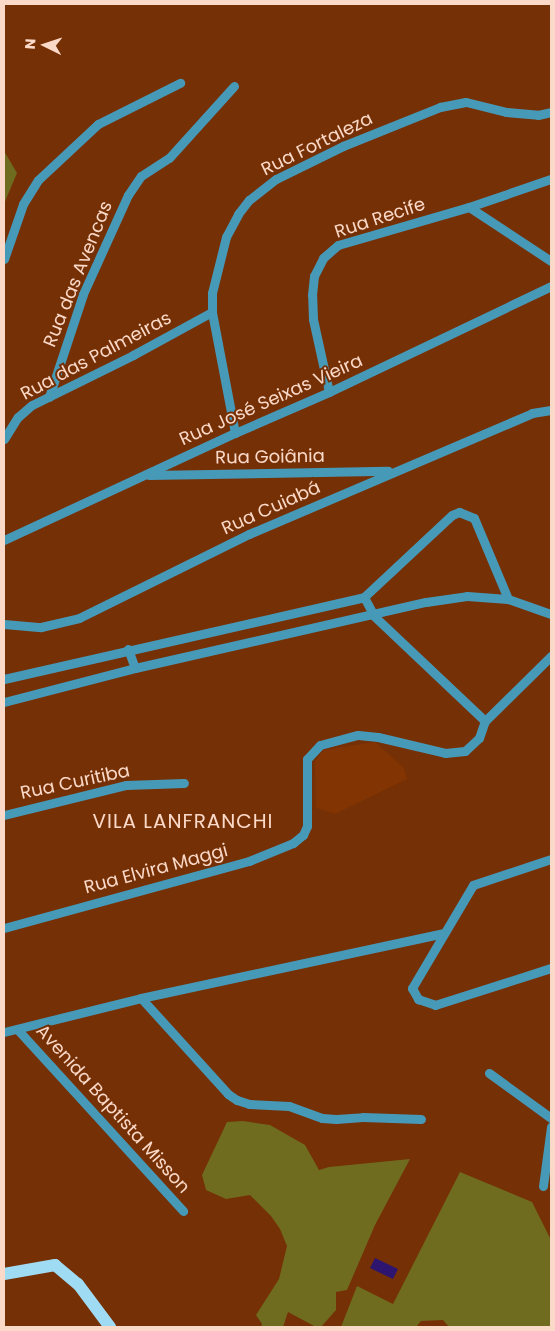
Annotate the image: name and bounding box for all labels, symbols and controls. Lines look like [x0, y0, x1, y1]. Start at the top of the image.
north arrow [20, 20, 70, 70]
text: N [20, 38, 40, 50]
street label: Rua Fortaleza [258, 108, 376, 180]
street label: Rua Recife [332, 193, 428, 243]
street label: Rua das Avencas [39, 198, 117, 350]
street label: Rua das Palmeiras [17, 307, 175, 405]
street label: Rua José Seixas Vieira [176, 350, 366, 450]
street label: Rua Goiânia [215, 445, 325, 469]
street label: Rua Cuiabá [218, 477, 324, 539]
street label: Rua Curitiba [18, 760, 132, 804]
district label: VILA LANFRANCHI [91, 809, 275, 833]
street label: Rua Elvira Maggi [82, 839, 230, 899]
street label: Avenida Baptista Misson [32, 1020, 194, 1198]

